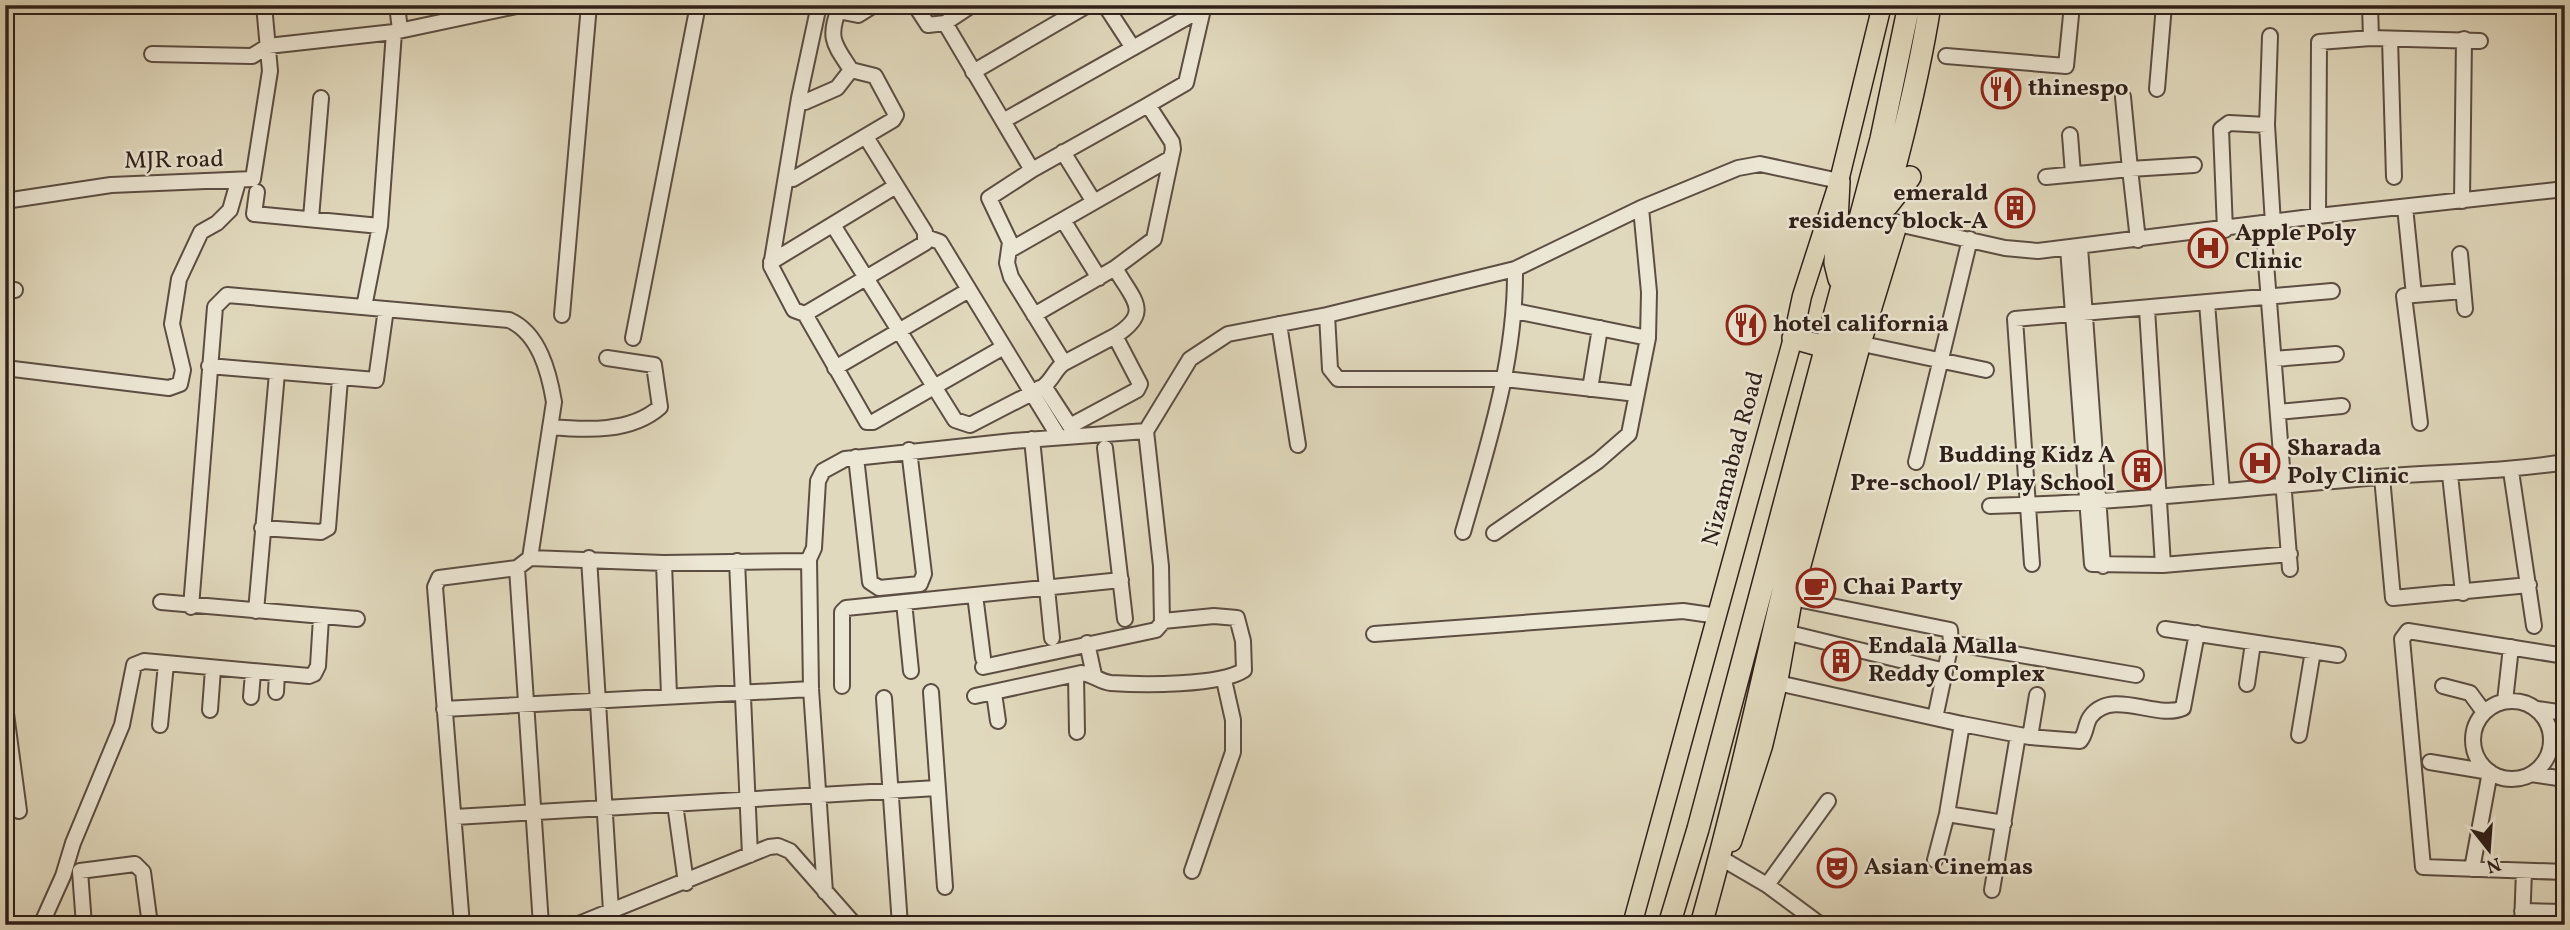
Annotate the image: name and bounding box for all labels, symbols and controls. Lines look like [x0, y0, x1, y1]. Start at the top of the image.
restaurant icon: thinespo [1980, 68, 2022, 110]
place label: thinespo [2028, 72, 2129, 106]
street label: MJR road [124, 143, 224, 179]
place label: emerald residency block-A [1788, 177, 1988, 239]
building icon: emerald residency block-A [1994, 187, 2036, 229]
place label: Apple Poly Clinic [2235, 217, 2357, 279]
hospital icon: Apple Poly Clinic [2187, 227, 2229, 269]
restaurant icon: hotel california [1725, 304, 1767, 346]
place label: hotel california [1773, 308, 1949, 342]
street label: Nizamabad Road [1694, 368, 1774, 550]
place label: Sharada Poly Clinic [2287, 432, 2409, 494]
place label: Budding Kidz A Pre-school/ Play School [1850, 439, 2115, 501]
hospital icon: Sharada Poly Clinic [2239, 442, 2281, 484]
building icon: Budding Kidz A Pre-school/ Play School [2121, 449, 2163, 491]
cafe icon: Chai Party [1795, 567, 1837, 609]
place label: Chai Party [1843, 571, 1963, 605]
place label: Endala Malla Reddy Complex [1868, 630, 2045, 692]
building icon: Endala Malla Reddy Complex [1820, 640, 1862, 682]
north arrow [2454, 814, 2524, 884]
theatre icon: Asian Cinemas [1816, 847, 1858, 889]
text: N [2483, 850, 2504, 879]
place label: Asian Cinemas [1864, 851, 2033, 885]

